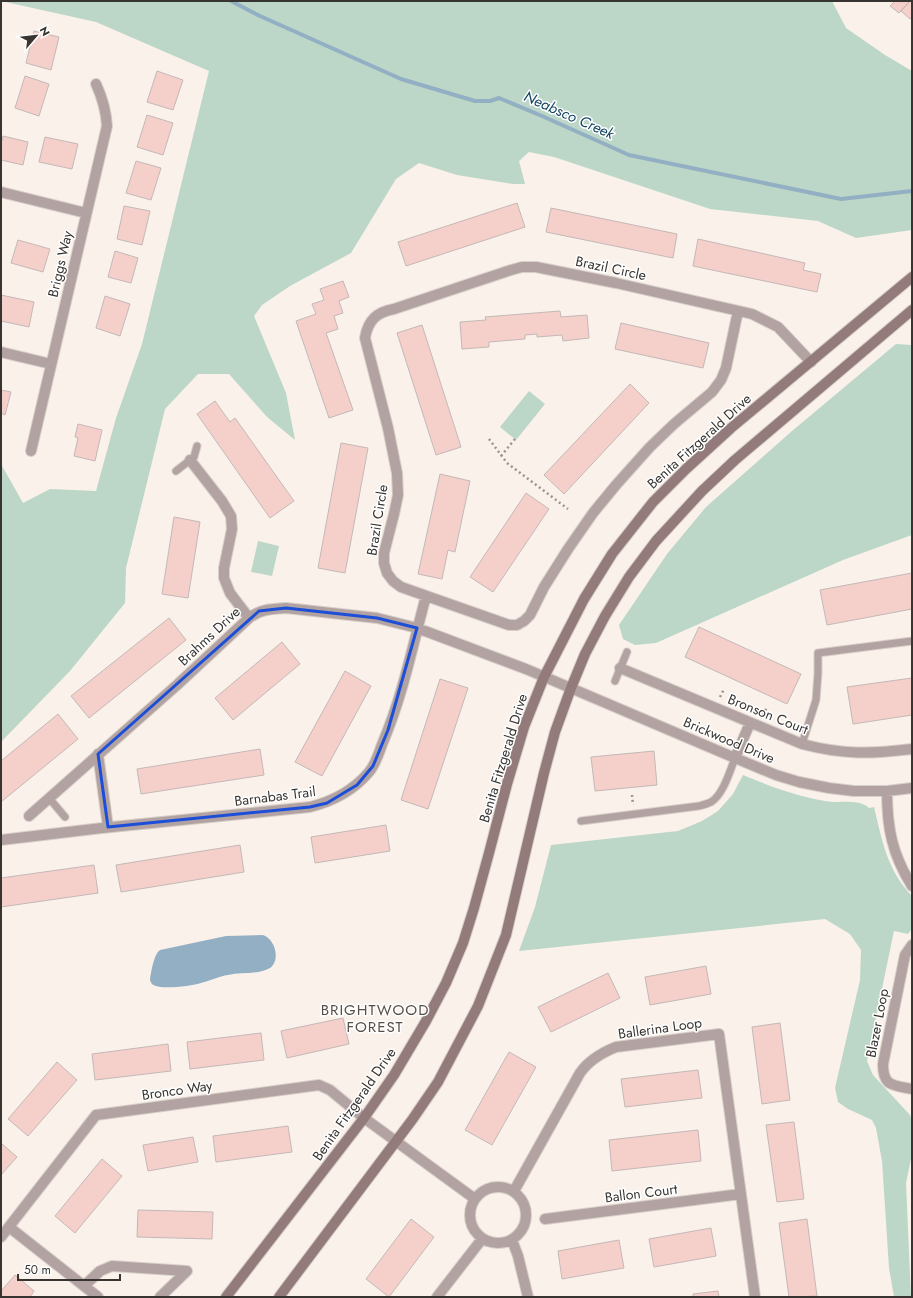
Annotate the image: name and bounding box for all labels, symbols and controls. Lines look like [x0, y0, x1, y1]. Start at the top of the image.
north arrow [16, 16, 56, 56]
text: N [36, 24, 54, 39]
water label: Neabsco Creek [520, 85, 618, 145]
street label: Briggs Way [43, 228, 78, 299]
street label: Brazil Circle [574, 251, 648, 285]
street label: Benita Fitzgerald Drive [643, 389, 755, 493]
street label: Brazil Circle [362, 483, 392, 557]
street label: Brahms Drive [173, 602, 245, 670]
street label: Bronson Court [725, 689, 812, 739]
street label: Benita Fitzgerald Drive [474, 691, 532, 825]
street label: Brickwood Drive [680, 712, 778, 768]
street label: Barnabas Trail [233, 781, 317, 811]
street label: Blazer Loop [861, 987, 893, 1059]
district label: BRIGHTWOOD FOREST [321, 999, 429, 1038]
street label: Ballerina Loop [617, 1012, 703, 1044]
street label: Benita Fitzgerald Drive [307, 1043, 401, 1165]
street label: Bronco Way [140, 1075, 214, 1105]
street label: Ballon Court [604, 1179, 679, 1207]
scale bar [18, 1256, 120, 1282]
text: 50 m [24, 1261, 51, 1279]

